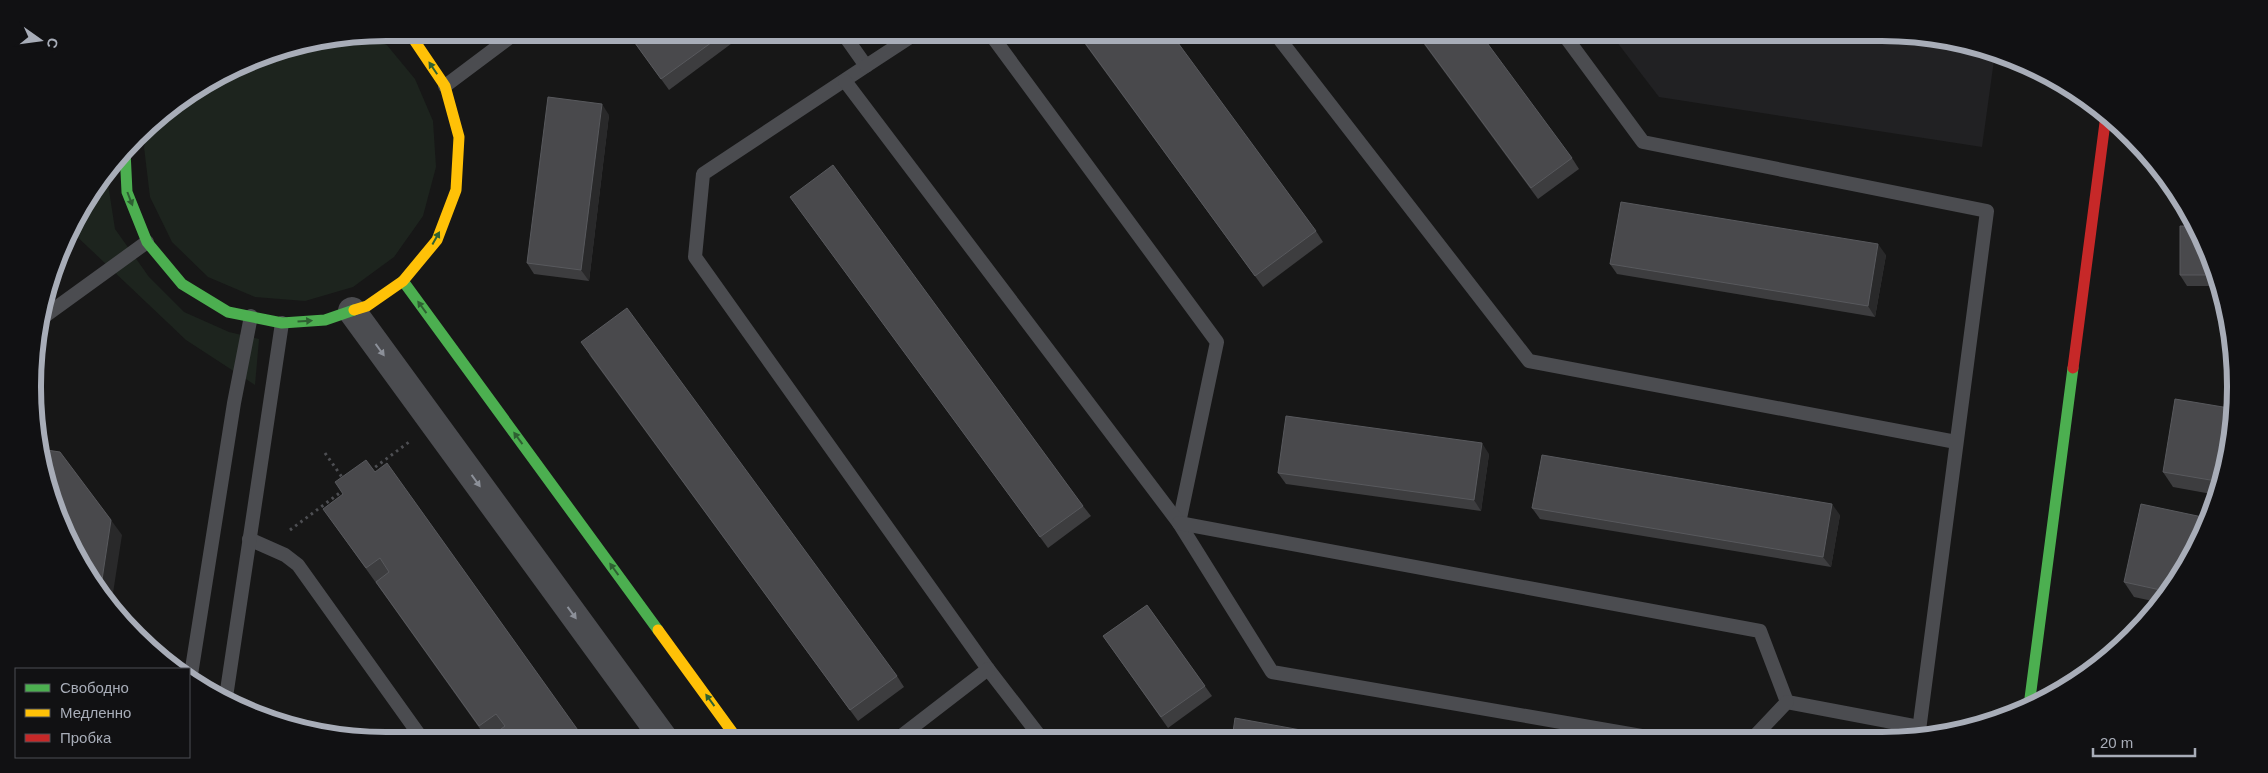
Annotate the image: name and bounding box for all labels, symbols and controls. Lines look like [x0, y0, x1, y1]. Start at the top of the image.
north arrow [15, 15, 65, 65]
text: С [44, 36, 62, 50]
one-way arrow [428, 61, 438, 75]
one-way arrow [126, 192, 134, 207]
one-way arrow [432, 231, 440, 246]
one-way arrow [417, 300, 427, 314]
one-way arrow [297, 317, 313, 325]
one-way arrow [375, 343, 385, 357]
one-way arrow [513, 431, 523, 445]
one-way arrow [471, 474, 481, 488]
one-way arrow [609, 562, 619, 576]
one-way arrow [567, 606, 577, 620]
legend [15, 668, 190, 758]
text: Свободно [60, 679, 129, 696]
one-way arrow [705, 694, 715, 707]
text: Медленно [60, 704, 131, 721]
scale bar [2093, 726, 2196, 758]
text: Пробка [60, 729, 112, 746]
text: 20 m [2100, 734, 2133, 751]

